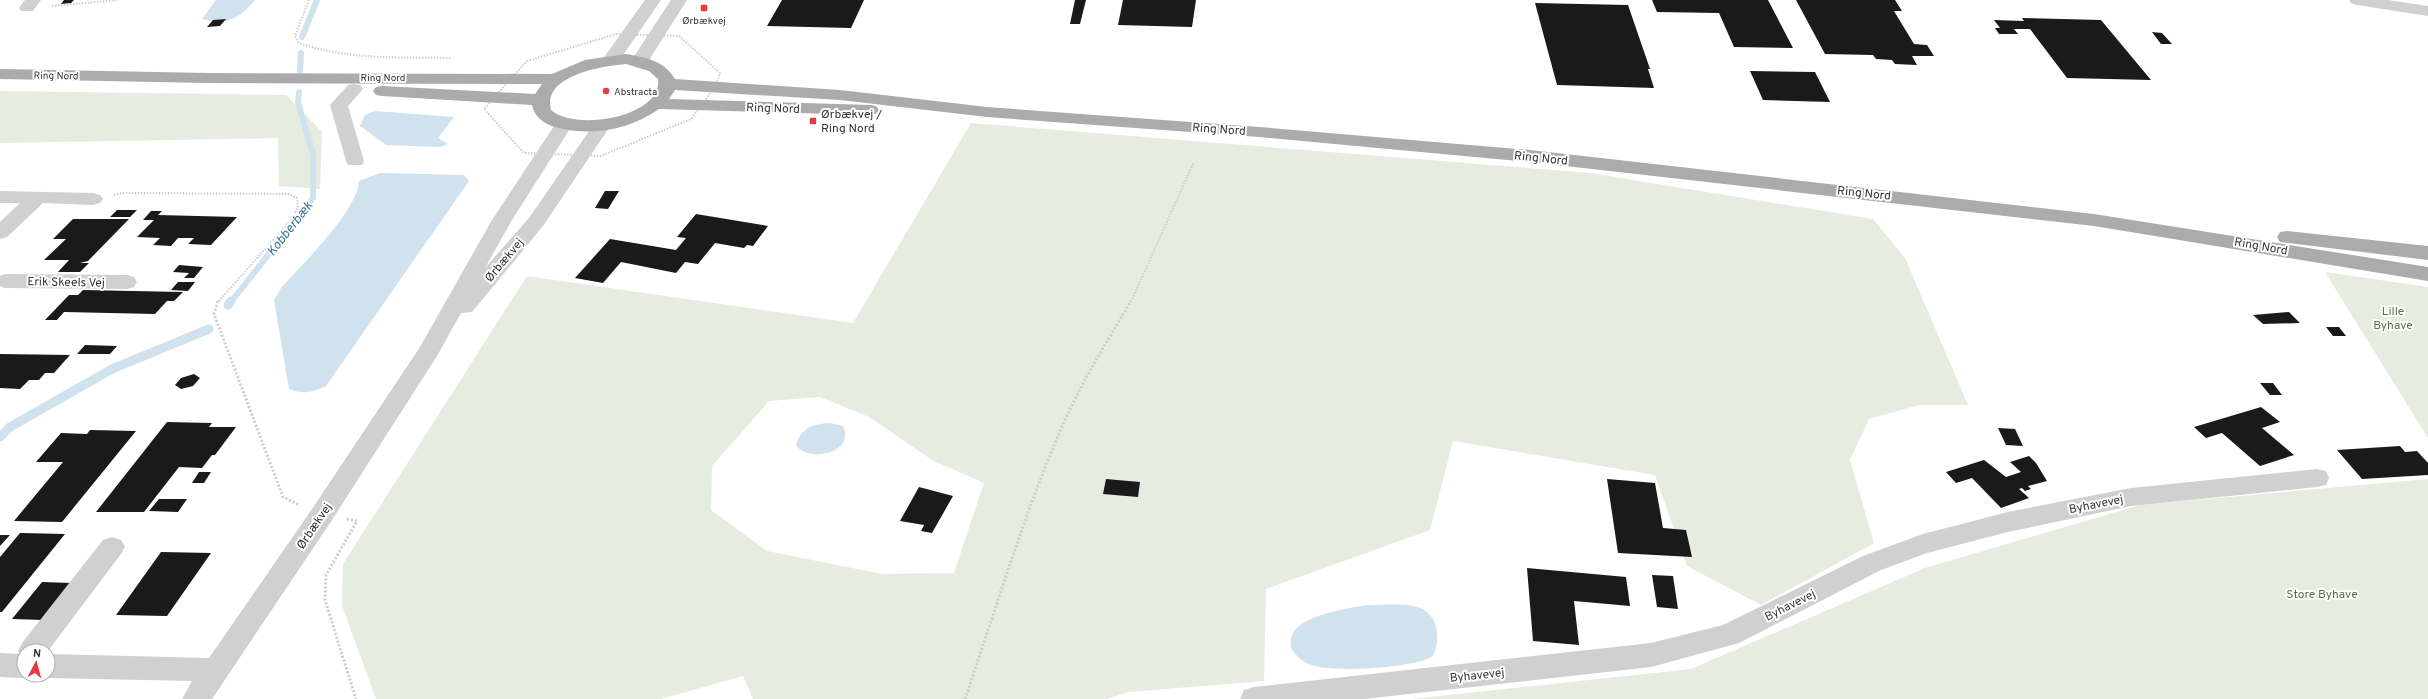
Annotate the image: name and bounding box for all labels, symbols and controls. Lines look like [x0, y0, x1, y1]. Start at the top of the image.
marker: Ørbækvej [699, 3, 709, 13]
place label: Ørbækvej [682, 15, 726, 28]
street label: Ring Nord [33, 70, 79, 83]
street label: Ring Nord [361, 72, 405, 85]
marker: Abstracta [601, 86, 611, 96]
place label: Abstracta [614, 86, 657, 99]
street label: Ring Nord [746, 100, 800, 118]
place label: Ørbækvej / Ring Nord [821, 107, 882, 137]
marker: Ørbækvej / Ring Nord [808, 116, 818, 126]
street label: Ring Nord [1192, 120, 1246, 140]
street label: Ring Nord [1513, 148, 1568, 170]
street label: Ring Nord [1836, 183, 1891, 205]
water label: Kobberbæk [264, 198, 317, 260]
street label: Ring Nord [2233, 234, 2289, 260]
street label: Ørbækvej [482, 235, 528, 286]
street label: Erik Skeels Vej [27, 274, 105, 292]
park label: Lille Byhave [2373, 304, 2413, 334]
street label: Byhavevej [2068, 492, 2125, 518]
street label: Ørbækvej [294, 500, 336, 553]
street label: Byhavevej [1762, 586, 1819, 625]
park label: Store Byhave [2286, 587, 2358, 603]
north arrow [16, 643, 56, 683]
text: N [32, 647, 42, 661]
street label: Byhavevej [1449, 665, 1505, 687]

